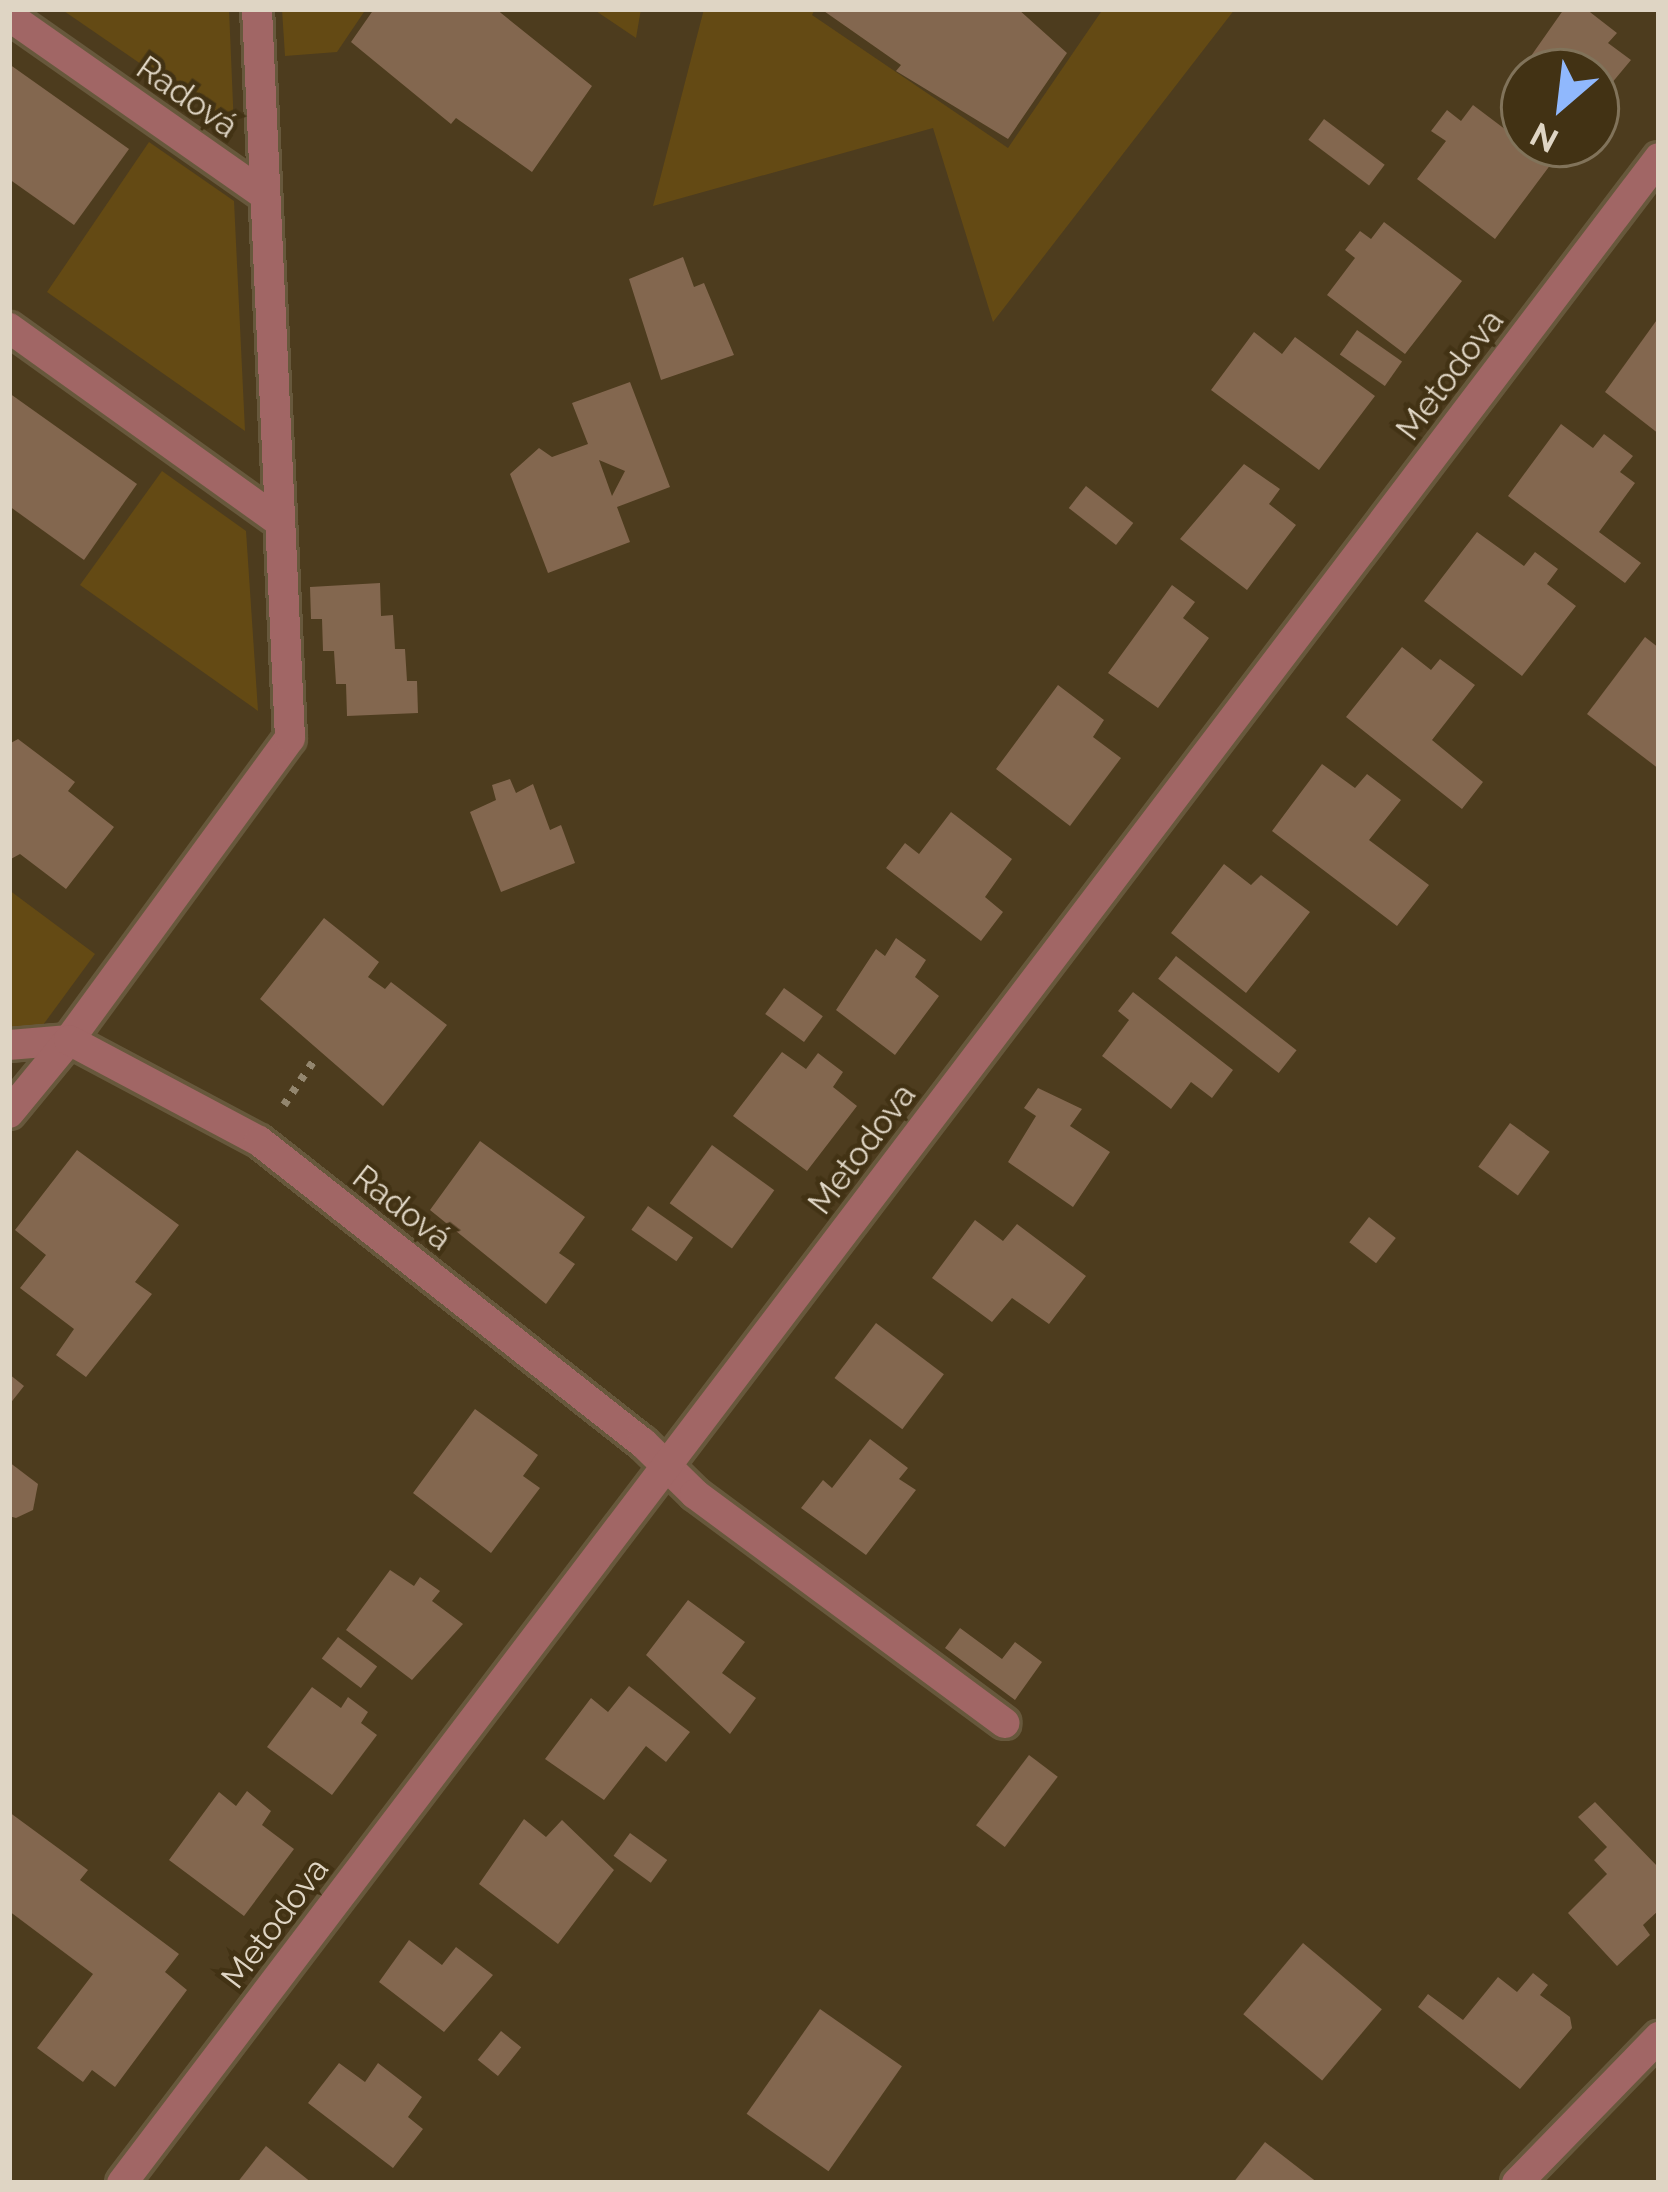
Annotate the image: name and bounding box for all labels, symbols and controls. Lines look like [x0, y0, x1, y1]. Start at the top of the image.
street label: Radová [129, 48, 245, 146]
north arrow [1500, 48, 1620, 168]
text: N [1524, 114, 1565, 161]
street label: Metodova [1388, 302, 1512, 448]
street label: Metodova [800, 1076, 924, 1222]
street label: Radová [345, 1157, 459, 1259]
street label: Metodova [213, 1850, 337, 1996]

